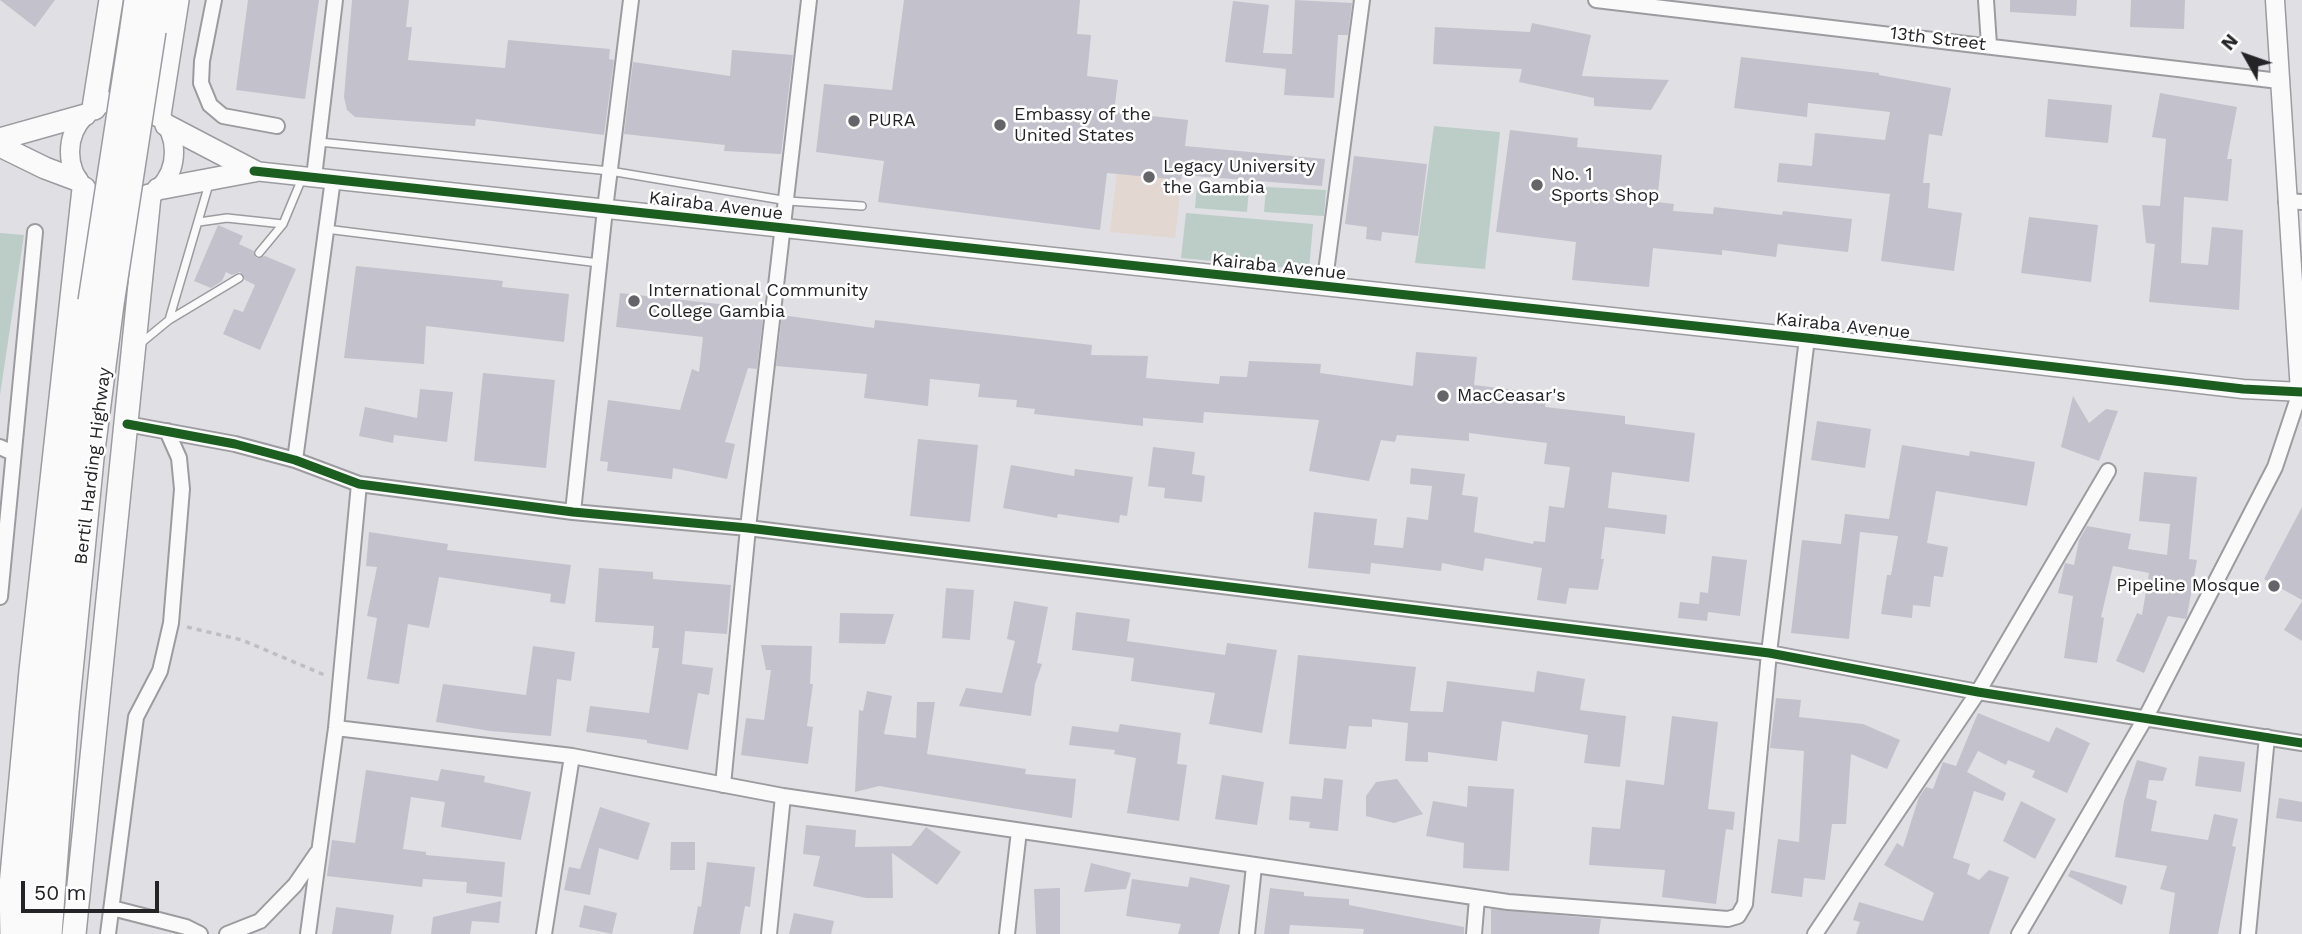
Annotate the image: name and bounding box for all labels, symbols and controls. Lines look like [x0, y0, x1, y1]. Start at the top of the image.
north arrow [2211, 21, 2281, 91]
street label: 13th Street [1889, 22, 1987, 56]
text: N [2216, 29, 2243, 55]
place label: Embassy of the United States [1014, 104, 1151, 146]
place label: PURA [868, 110, 916, 132]
marker: PURA [846, 113, 862, 129]
marker: Embassy of the United States [992, 117, 1008, 133]
place label: Legacy University the Gambia [1163, 156, 1315, 198]
place label: No. 1 Sports Shop [1551, 164, 1659, 206]
marker: Legacy University the Gambia [1141, 169, 1157, 185]
marker: No. 1 Sports Shop [1529, 177, 1545, 193]
street label: Kairaba Avenue [648, 187, 784, 225]
street label: Kairaba Avenue [1211, 249, 1347, 285]
place label: International Community College Gambia [648, 280, 868, 322]
marker: International Community College Gambia [626, 293, 642, 309]
street label: Kairaba Avenue [1775, 308, 1911, 344]
street label: Bertil Harding Highway [70, 366, 116, 566]
place label: MacCeasar's [1457, 385, 1566, 407]
marker: MacCeasar's [1435, 388, 1451, 404]
place label: Pipeline Mosque [2116, 575, 2260, 597]
marker: Pipeline Mosque [2266, 578, 2282, 594]
scale bar [24, 867, 163, 911]
text: 50 m [34, 880, 86, 905]

